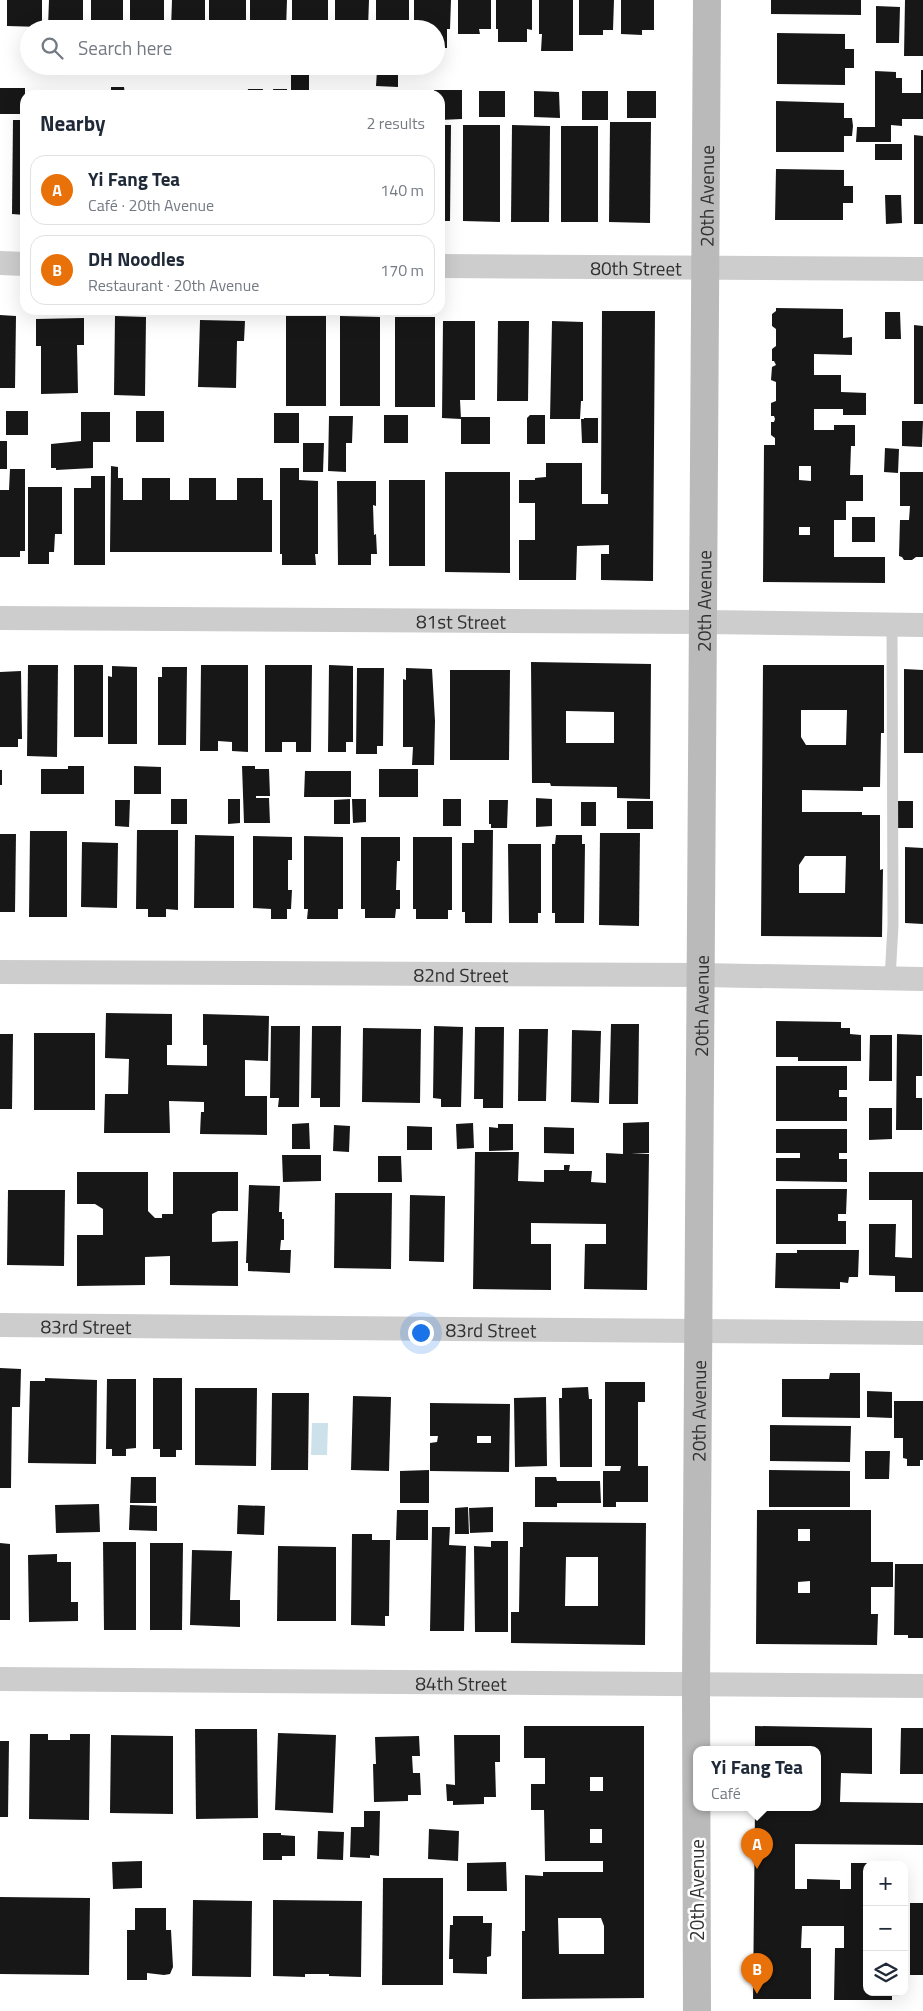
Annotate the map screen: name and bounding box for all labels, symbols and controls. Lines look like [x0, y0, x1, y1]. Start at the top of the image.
search box [20, 20, 445, 75]
text: Search here [78, 33, 172, 62]
icon: search [38, 34, 66, 62]
text: Nearby [40, 107, 105, 139]
text: 2 results [366, 111, 425, 135]
street label: 20th Avenue [691, 145, 721, 247]
text: Yi Fang Tea [88, 164, 180, 193]
text: A [52, 178, 62, 202]
text: 140 m [380, 178, 424, 202]
text: Café · 20th Avenue [88, 193, 214, 217]
text: DH Noodles [88, 244, 185, 273]
street label: 80th Street [590, 252, 682, 282]
text: B [52, 258, 62, 282]
text: 170 m [380, 258, 424, 282]
text: Restaurant · 20th Avenue [88, 273, 259, 297]
street label: 20th Avenue [688, 550, 718, 652]
street label: 81st Street [416, 606, 506, 635]
street label: 20th Avenue [686, 955, 715, 1057]
street label: 82nd Street [414, 959, 509, 989]
street label: 83rd Street [40, 1311, 132, 1341]
street label: 83rd Street [445, 1314, 537, 1344]
your location [408, 1320, 434, 1346]
street label: 20th Avenue [683, 1360, 713, 1462]
street label: 84th Street [415, 1668, 507, 1697]
popup [693, 1746, 821, 1811]
text: Yi Fang Tea [711, 1752, 803, 1781]
text: Café [711, 1781, 741, 1805]
pin: A [741, 1828, 773, 1869]
street label: 20th Avenue [682, 1839, 711, 1941]
map controls [863, 1861, 908, 1996]
button: + [863, 1861, 908, 1906]
button: − [863, 1906, 908, 1951]
button: layers [863, 1951, 908, 1996]
pin: B [741, 1953, 773, 1994]

